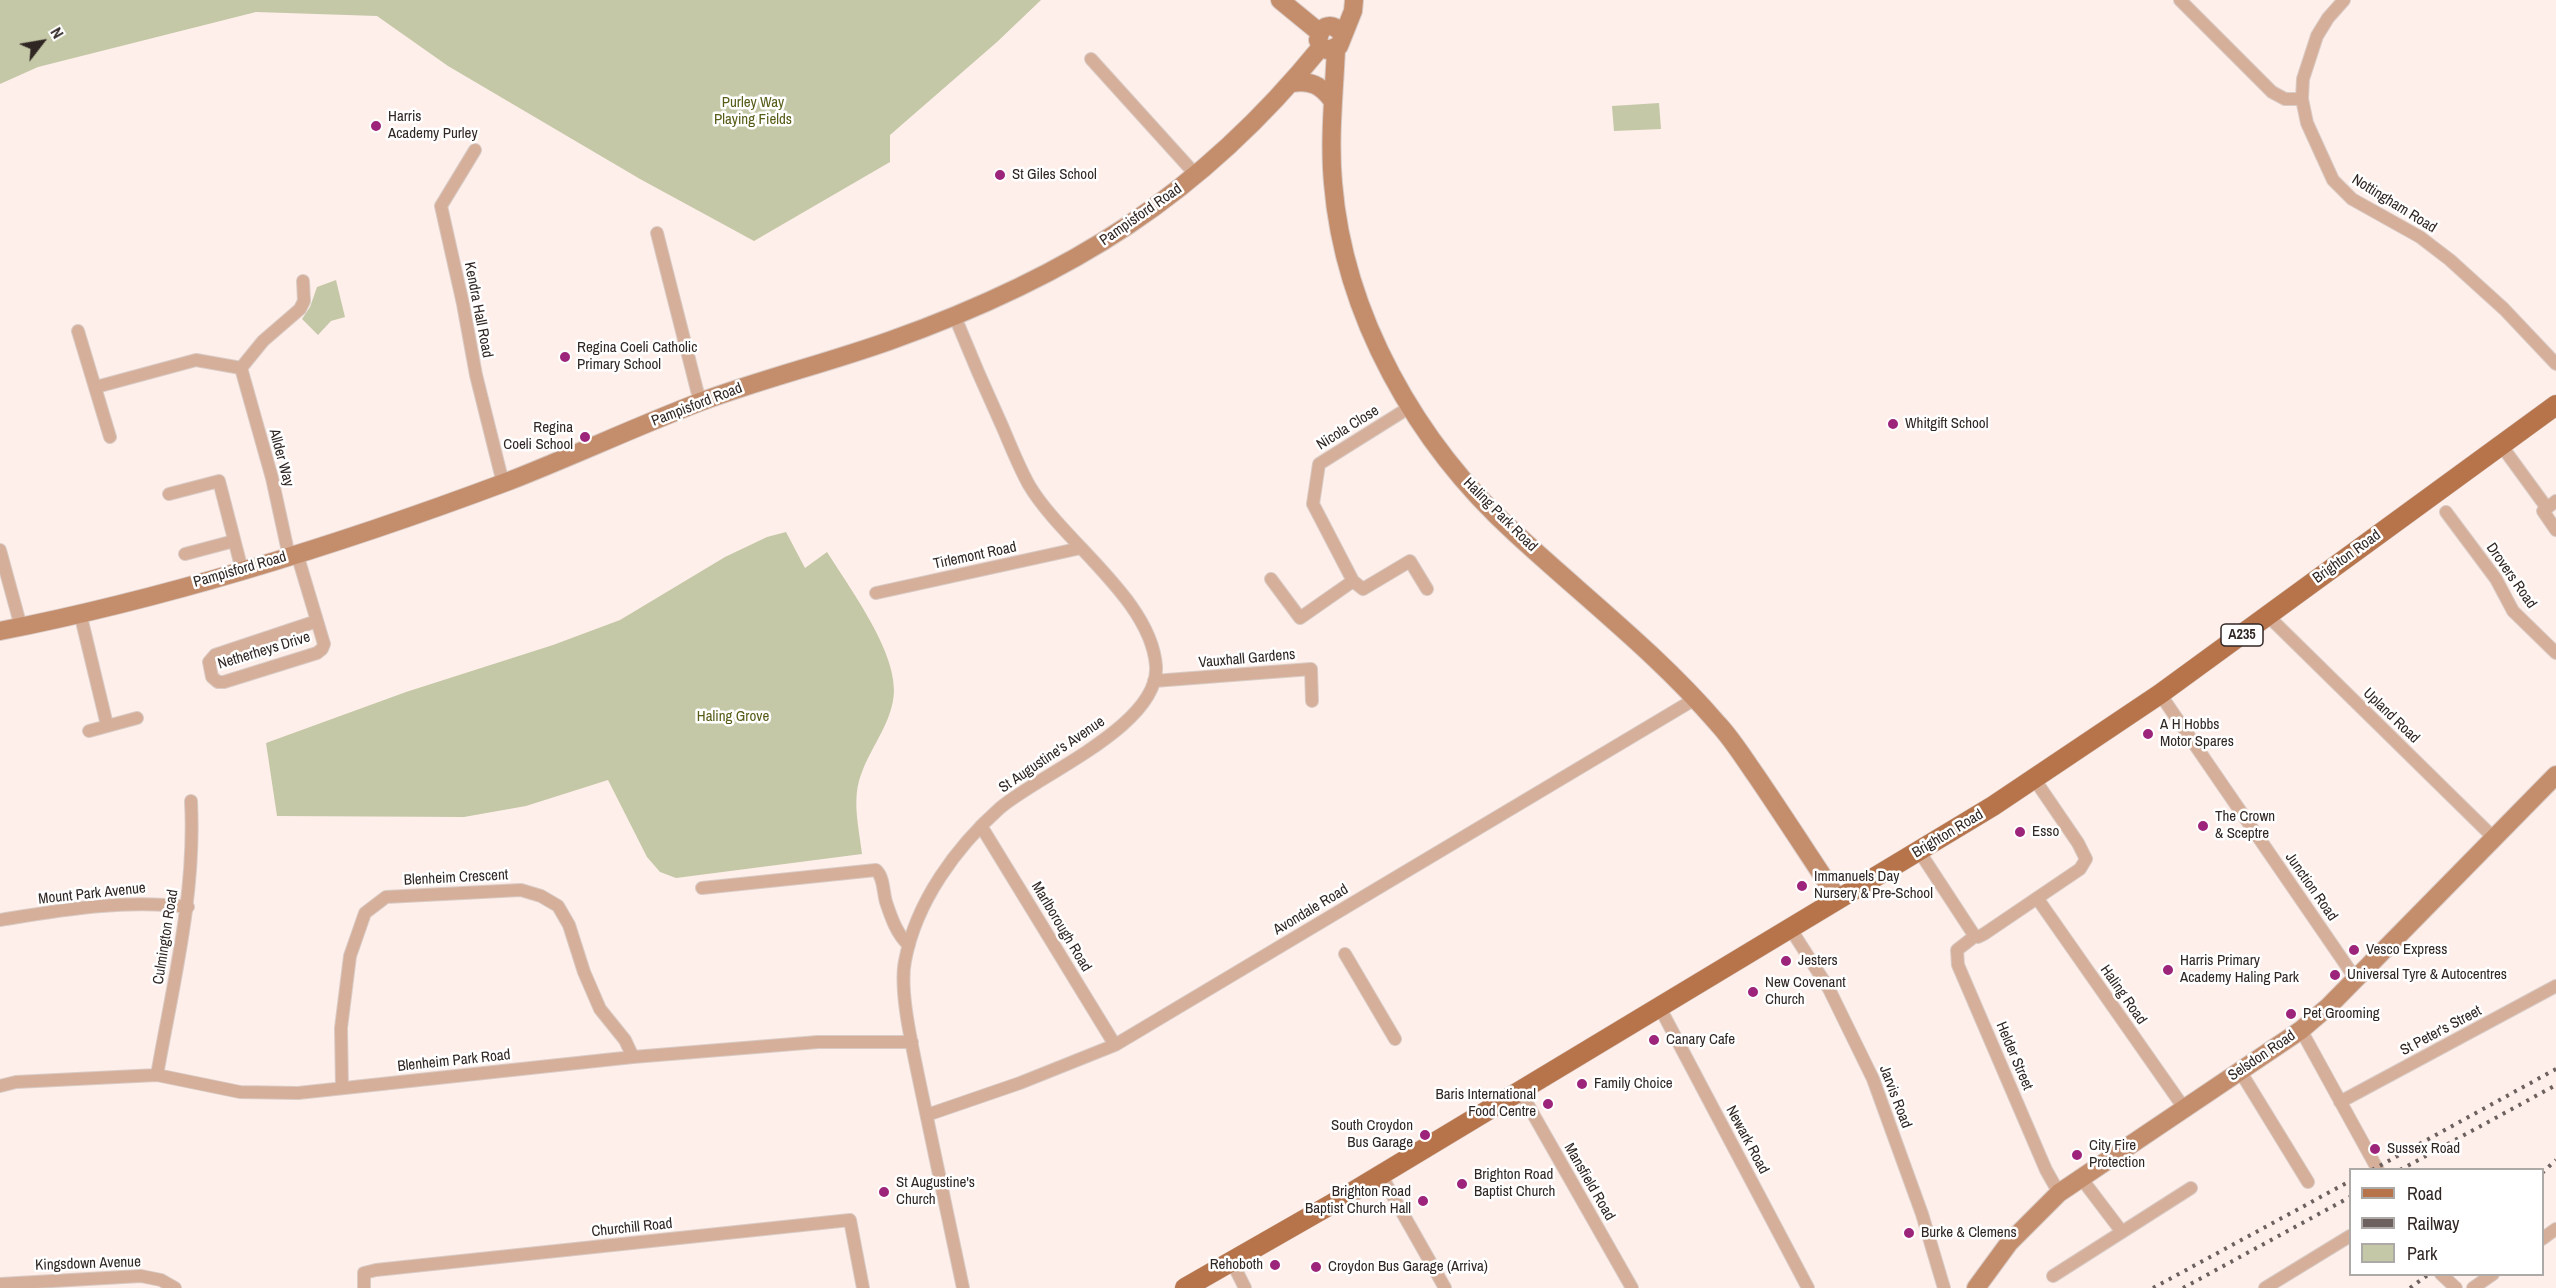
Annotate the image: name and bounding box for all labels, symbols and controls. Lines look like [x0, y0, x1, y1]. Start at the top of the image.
north arrow [12, 12, 72, 72]
text: N [46, 23, 69, 42]
park label: Purley Way Playing Fields [714, 94, 792, 129]
place label: Harris Academy Purley [388, 108, 478, 143]
marker: Harris Academy Purley [369, 119, 383, 133]
place label: St Giles School [1012, 166, 1097, 184]
marker: St Giles School [993, 168, 1007, 182]
street label: Nottingham Road [2348, 171, 2440, 237]
street label: Pampisford Road [1097, 180, 1185, 250]
street label: Kendra Hall Road [460, 261, 496, 359]
place label: Regina Coeli Catholic Primary School [577, 339, 697, 374]
marker: Regina Coeli Catholic Primary School [558, 350, 572, 364]
street label: Pampisford Road [649, 379, 745, 431]
street label: Nicola Close [1314, 402, 1382, 454]
place label: Whitgift School [1905, 415, 1988, 433]
marker: Whitgift School [1886, 417, 1900, 431]
place label: Regina Coeli School [503, 419, 573, 454]
street label: Allder Way [265, 427, 297, 489]
marker: Regina Coeli School [578, 430, 592, 444]
street label: Haling Park Road [1459, 474, 1541, 556]
street label: Brighton Road [2310, 526, 2384, 588]
street label: Tirlemont Road [932, 538, 1018, 574]
street label: Drovers Road [2482, 540, 2540, 612]
street label: Pampisford Road [192, 548, 288, 592]
road number: A235 [2221, 624, 2263, 646]
street label: Netherheys Drive [216, 628, 312, 674]
street label: Vauxhall Gardens [1198, 646, 1296, 672]
street label: Upland Road [2359, 685, 2423, 747]
park label: Haling Grove [697, 708, 769, 726]
street label: St Augustine's Avenue [996, 713, 1108, 797]
place label: A H Hobbs Motor Spares [2160, 716, 2234, 751]
marker: A H Hobbs Motor Spares [2141, 727, 2155, 741]
street label: Brighton Road [1909, 806, 1987, 862]
place label: The Crown & Sceptre [2215, 808, 2275, 843]
marker: The Crown & Sceptre [2196, 819, 2210, 833]
place label: Esso [2032, 823, 2059, 841]
marker: Esso [2013, 825, 2027, 839]
street label: Junction Road [2281, 849, 2341, 925]
street label: Blenheim Crescent [403, 866, 509, 890]
place label: Immanuels Day Nursery & Pre-School [1814, 868, 1933, 903]
street label: Mount Park Avenue [37, 879, 147, 909]
street label: Marlborough Road [1027, 879, 1095, 975]
marker: Immanuels Day Nursery & Pre-School [1795, 879, 1809, 893]
street label: Avondale Road [1270, 881, 1352, 939]
street label: Culmington Road [150, 888, 182, 986]
place label: Vesco Express [2366, 941, 2447, 959]
marker: Vesco Express [2347, 943, 2361, 957]
place label: Jesters [1798, 952, 1838, 970]
place label: Harris Primary Academy Haling Park [2180, 952, 2299, 987]
marker: Jesters [1779, 954, 1793, 968]
street label: Haling Road [2096, 962, 2150, 1028]
marker: Harris Primary Academy Haling Park [2161, 963, 2175, 977]
place label: Universal Tyre & Autocentres [2347, 966, 2507, 984]
marker: Universal Tyre & Autocentres [2328, 968, 2342, 982]
place label: New Covenant Church [1765, 974, 1846, 1009]
marker: New Covenant Church [1746, 985, 1760, 999]
street label: St Peter's Street [2397, 1002, 2485, 1060]
place label: Pet Grooming [2303, 1005, 2380, 1023]
marker: Pet Grooming [2284, 1007, 2298, 1021]
street label: Helder Street [1992, 1019, 2036, 1093]
street label: Selsdon Road [2225, 1027, 2299, 1085]
place label: Canary Cafe [1666, 1031, 1735, 1049]
marker: Canary Cafe [1647, 1033, 1661, 1047]
street label: Blenheim Park Road [397, 1046, 511, 1076]
street label: Jarvis Road [1875, 1063, 1915, 1131]
place label: Family Choice [1594, 1075, 1673, 1093]
marker: Family Choice [1575, 1077, 1589, 1091]
place label: Baris International Food Centre [1435, 1086, 1536, 1121]
marker: Baris International Food Centre [1541, 1097, 1555, 1111]
street label: Newark Road [1722, 1103, 1772, 1177]
place label: South Croydon Bus Garage [1331, 1117, 1413, 1152]
marker: South Croydon Bus Garage [1418, 1128, 1432, 1142]
place label: City Fire Protection [2089, 1137, 2145, 1172]
street label: Mansfield Road [1560, 1140, 1618, 1224]
place label: Sussex Road [2387, 1140, 2460, 1158]
marker: Sussex Road [2368, 1142, 2382, 1156]
marker: City Fire Protection [2070, 1148, 2084, 1162]
place label: Brighton Road Baptist Church [1474, 1166, 1555, 1201]
legend [2349, 1168, 2544, 1276]
place label: St Augustine's Church [896, 1174, 975, 1209]
marker: Brighton Road Baptist Church [1455, 1177, 1469, 1191]
text: Road [2407, 1181, 2442, 1206]
place label: Brighton Road Baptist Church Hall [1305, 1183, 1411, 1218]
marker: St Augustine's Church [877, 1185, 891, 1199]
marker: Brighton Road Baptist Church Hall [1416, 1194, 1430, 1208]
text: Railway [2407, 1211, 2460, 1236]
street label: Churchill Road [591, 1215, 673, 1241]
place label: Burke & Clemens [1921, 1224, 2017, 1242]
marker: Burke & Clemens [1902, 1226, 1916, 1240]
text: Park [2407, 1241, 2437, 1266]
street label: Kingsdown Avenue [35, 1253, 141, 1275]
place label: Rehoboth [1210, 1256, 1263, 1274]
marker: Rehoboth [1268, 1258, 1282, 1272]
place label: Croydon Bus Garage (Arriva) [1328, 1258, 1488, 1276]
marker: Croydon Bus Garage (Arriva) [1309, 1260, 1323, 1274]

